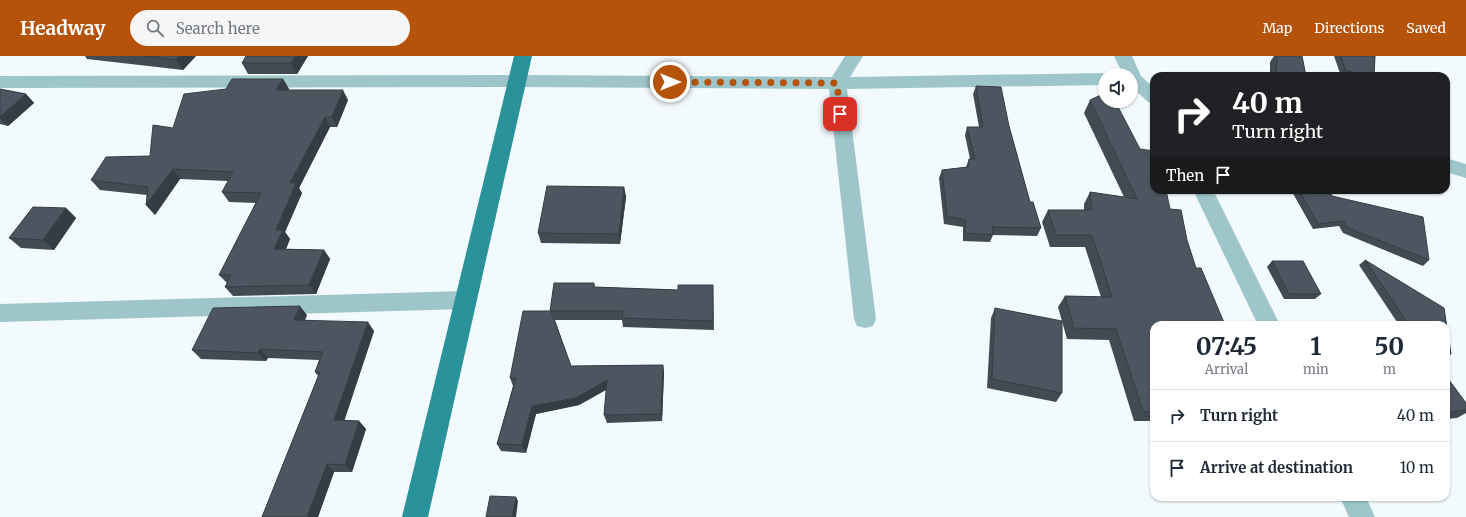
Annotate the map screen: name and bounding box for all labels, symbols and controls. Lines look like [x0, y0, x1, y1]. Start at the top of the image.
search box [130, 10, 410, 46]
text: Headway [20, 16, 106, 40]
icon: search [144, 17, 166, 39]
text: Search here [176, 19, 260, 38]
text: Map [1262, 19, 1292, 37]
text: Directions [1314, 19, 1384, 37]
text: Saved [1406, 19, 1446, 37]
position arrow [649, 61, 691, 103]
map controls [1098, 68, 1138, 108]
button: sound [1098, 68, 1138, 108]
text: 40 m [1232, 85, 1303, 121]
icon: right [1166, 88, 1218, 140]
pin [823, 97, 857, 131]
icon: arrive [829, 103, 851, 125]
text: Turn right [1232, 120, 1323, 143]
icon: arrive [1212, 164, 1234, 186]
text: Then [1166, 166, 1204, 185]
text: 07:45 [1196, 331, 1257, 362]
text: 1 [1310, 331, 1321, 362]
text: 50 [1375, 331, 1404, 362]
text: Arrival [1205, 361, 1248, 378]
text: min [1303, 361, 1329, 378]
text: m [1383, 361, 1396, 378]
icon: right [1166, 405, 1188, 427]
text: Turn right [1200, 406, 1278, 425]
text: 40 m [1397, 406, 1434, 425]
icon: arrive [1166, 457, 1188, 479]
text: Arrive at destination [1200, 458, 1353, 477]
text: 10 m [1400, 458, 1434, 477]

